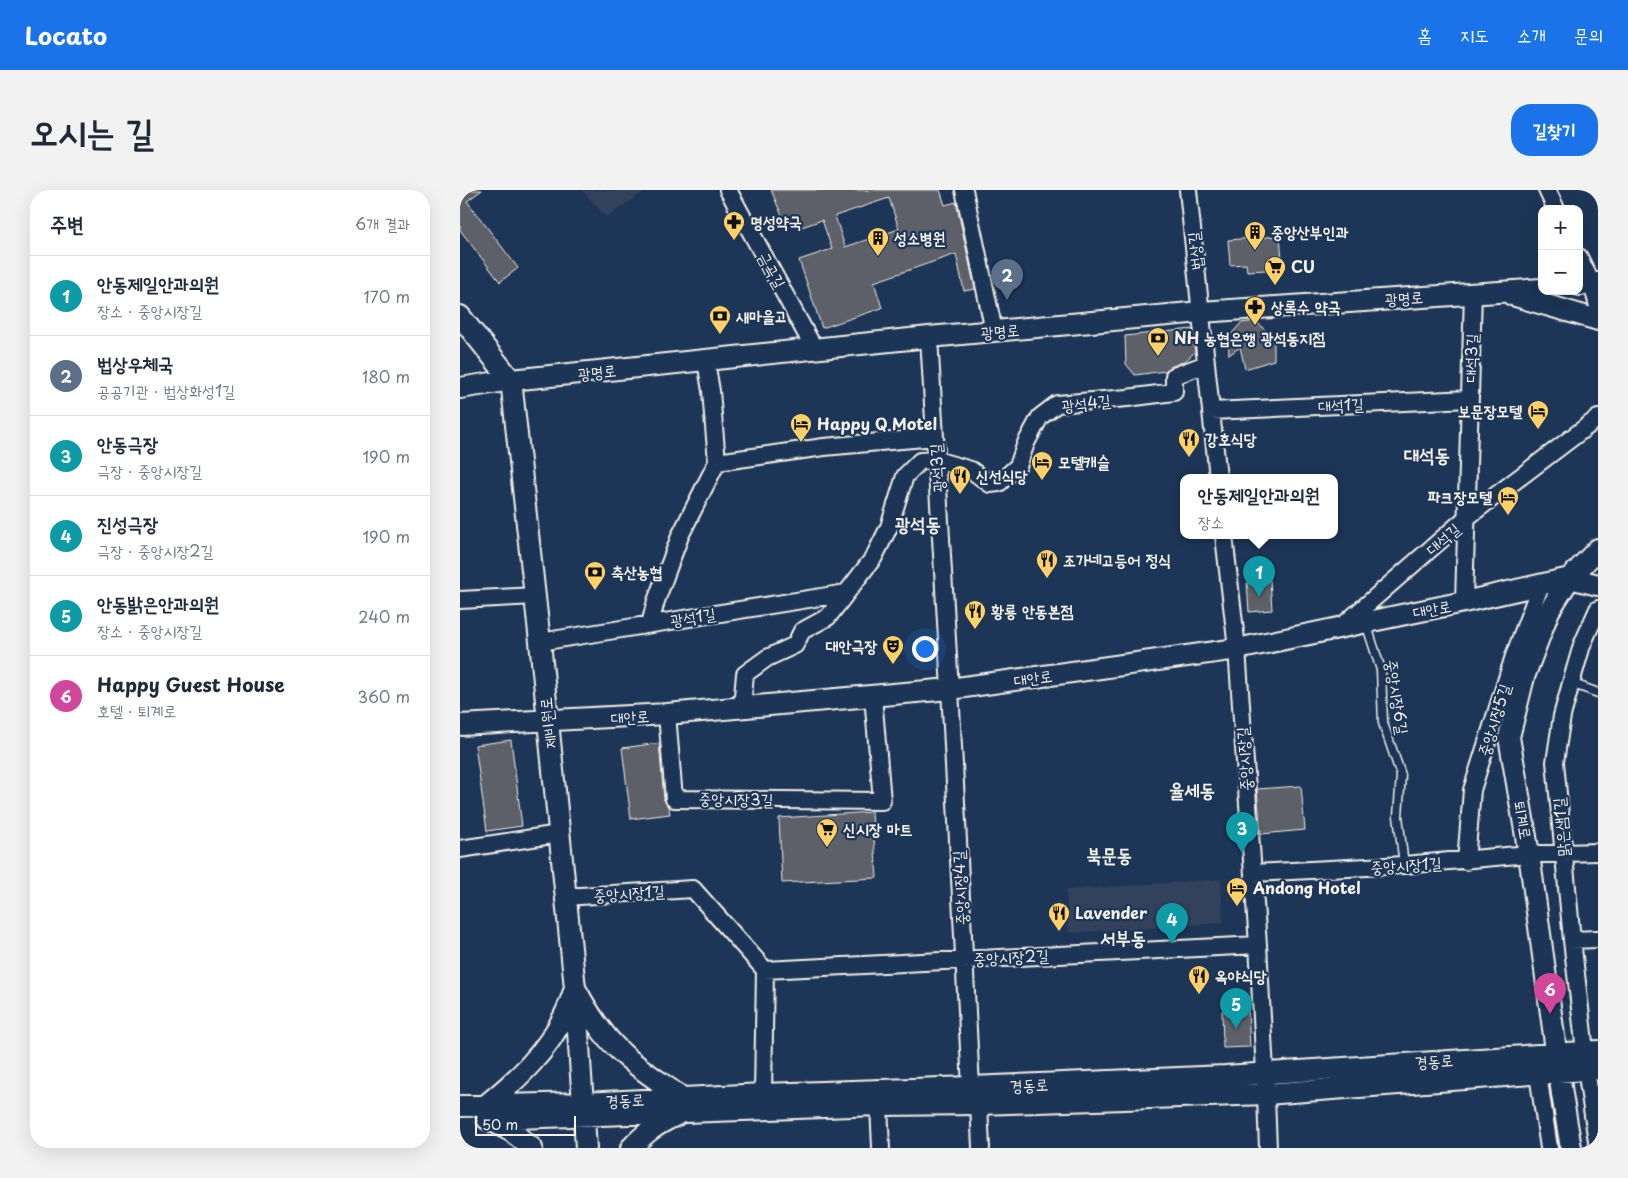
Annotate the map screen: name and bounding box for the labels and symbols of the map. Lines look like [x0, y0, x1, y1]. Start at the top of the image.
place label: 명성약국 [750, 209, 802, 233]
pharmacy icon: 명성약국 [722, 210, 746, 241]
place label: 중앙산부인과 [1271, 219, 1348, 243]
building icon: 중앙산부인과 [1243, 220, 1267, 251]
place label: 성소병원 [894, 225, 946, 249]
building icon: 성소병원 [866, 226, 890, 257]
street label: 법상길 [1180, 231, 1208, 272]
street label: 금곡길 [753, 247, 793, 292]
place label: CU [1291, 254, 1315, 278]
supermarket icon: CU [1263, 255, 1287, 286]
pin: 2 [991, 259, 1023, 300]
street label: 광명로 [1384, 284, 1424, 310]
place label: 상록수 약국 [1271, 294, 1341, 318]
pharmacy icon: 상록수 약국 [1243, 295, 1267, 326]
place label: 새마을고 [735, 303, 788, 327]
bank icon: 새마을고 [708, 304, 732, 335]
street label: 광명로 [980, 316, 1020, 344]
place label: NH 농협은행 광석동지점 [1174, 325, 1325, 349]
bank icon: NH 농협은행 광석동지점 [1146, 326, 1170, 357]
street label: 대석3길 [1457, 333, 1483, 383]
street label: 광명로 [576, 357, 617, 385]
street label: 광석4길 [1060, 387, 1112, 417]
street label: 대석1길 [1317, 391, 1365, 417]
place label: 보문장모텔 [1458, 398, 1523, 422]
hotel icon: 보문장모텔 [1526, 399, 1550, 430]
place label: Happy Q Motel [817, 411, 937, 435]
hotel icon: Happy Q Motel [789, 412, 813, 443]
place label: 강호식당 [1205, 426, 1257, 450]
restaurant icon: 강호식당 [1177, 427, 1201, 458]
district label: 대석동 [1404, 440, 1450, 468]
street label: 광석3길 [922, 443, 950, 493]
place label: 모텔캐슬 [1058, 449, 1110, 473]
hotel icon: 모텔캐슬 [1030, 450, 1054, 481]
place label: 신선식당 [976, 463, 1028, 487]
restaurant icon: 신선식당 [948, 464, 972, 495]
place label: 파크장모텔 [1428, 484, 1493, 508]
hotel icon: 파크장모텔 [1496, 485, 1520, 516]
district label: 광석동 [895, 509, 941, 537]
street label: 대석길 [1420, 516, 1465, 560]
place label: 조가네고등어 정식 [1063, 547, 1171, 571]
restaurant icon: 조가네고등어 정식 [1035, 548, 1059, 579]
pin: 1 [1243, 556, 1275, 597]
place label: 축산농협 [611, 559, 663, 583]
bank icon: 축산농협 [583, 560, 607, 591]
street label: 대안로 [1411, 593, 1453, 623]
place label: 황룡 안동본점 [991, 598, 1074, 622]
restaurant icon: 황룡 안동본점 [963, 599, 987, 630]
street label: 광석1길 [668, 601, 717, 631]
place label: 대안극장 [826, 633, 877, 657]
theatre icon: 대안극장 [881, 634, 905, 665]
your location [912, 636, 938, 662]
street label: 중앙시장6길 [1380, 658, 1416, 736]
street label: 대안로 [1012, 662, 1054, 692]
street label: 중앙시장5길 [1471, 680, 1515, 759]
street label: 제비원로 [532, 696, 562, 750]
street label: 대안로 [610, 703, 650, 729]
street label: 중앙시장길 [1229, 726, 1257, 792]
district label: 율세동 [1169, 775, 1215, 803]
street label: 중앙시장3길 [698, 785, 774, 811]
street label: 맑은샘1길 [1545, 797, 1575, 857]
street label: 퇴계로 [1509, 799, 1539, 841]
pin: 3 [1226, 812, 1258, 853]
place label: 신시장 마트 [843, 816, 913, 840]
supermarket icon: 신시장 마트 [815, 817, 839, 848]
district label: 북문동 [1086, 840, 1132, 868]
street label: 중앙시장4길 [945, 850, 973, 926]
street label: 중앙시장1길 [1369, 850, 1443, 878]
place label: Andong Hotel [1252, 875, 1361, 899]
hotel icon: Andong Hotel [1225, 876, 1249, 907]
street label: 중앙시장1길 [592, 878, 666, 906]
place label: Lavender [1075, 900, 1148, 924]
restaurant icon: Lavender [1047, 901, 1071, 932]
pin: 4 [1156, 903, 1188, 944]
district label: 서부동 [1100, 923, 1146, 951]
street label: 중앙시장2길 [973, 942, 1050, 970]
place label: 옥야식당 [1215, 963, 1267, 987]
restaurant icon: 옥야식당 [1187, 964, 1211, 995]
pin: 6 [1534, 973, 1566, 1014]
pin: 5 [1220, 988, 1252, 1029]
street label: 경동로 [1414, 1047, 1454, 1073]
street label: 경동로 [1009, 1071, 1049, 1097]
street label: 경동로 [605, 1086, 645, 1112]
scale bar [475, 1113, 576, 1136]

